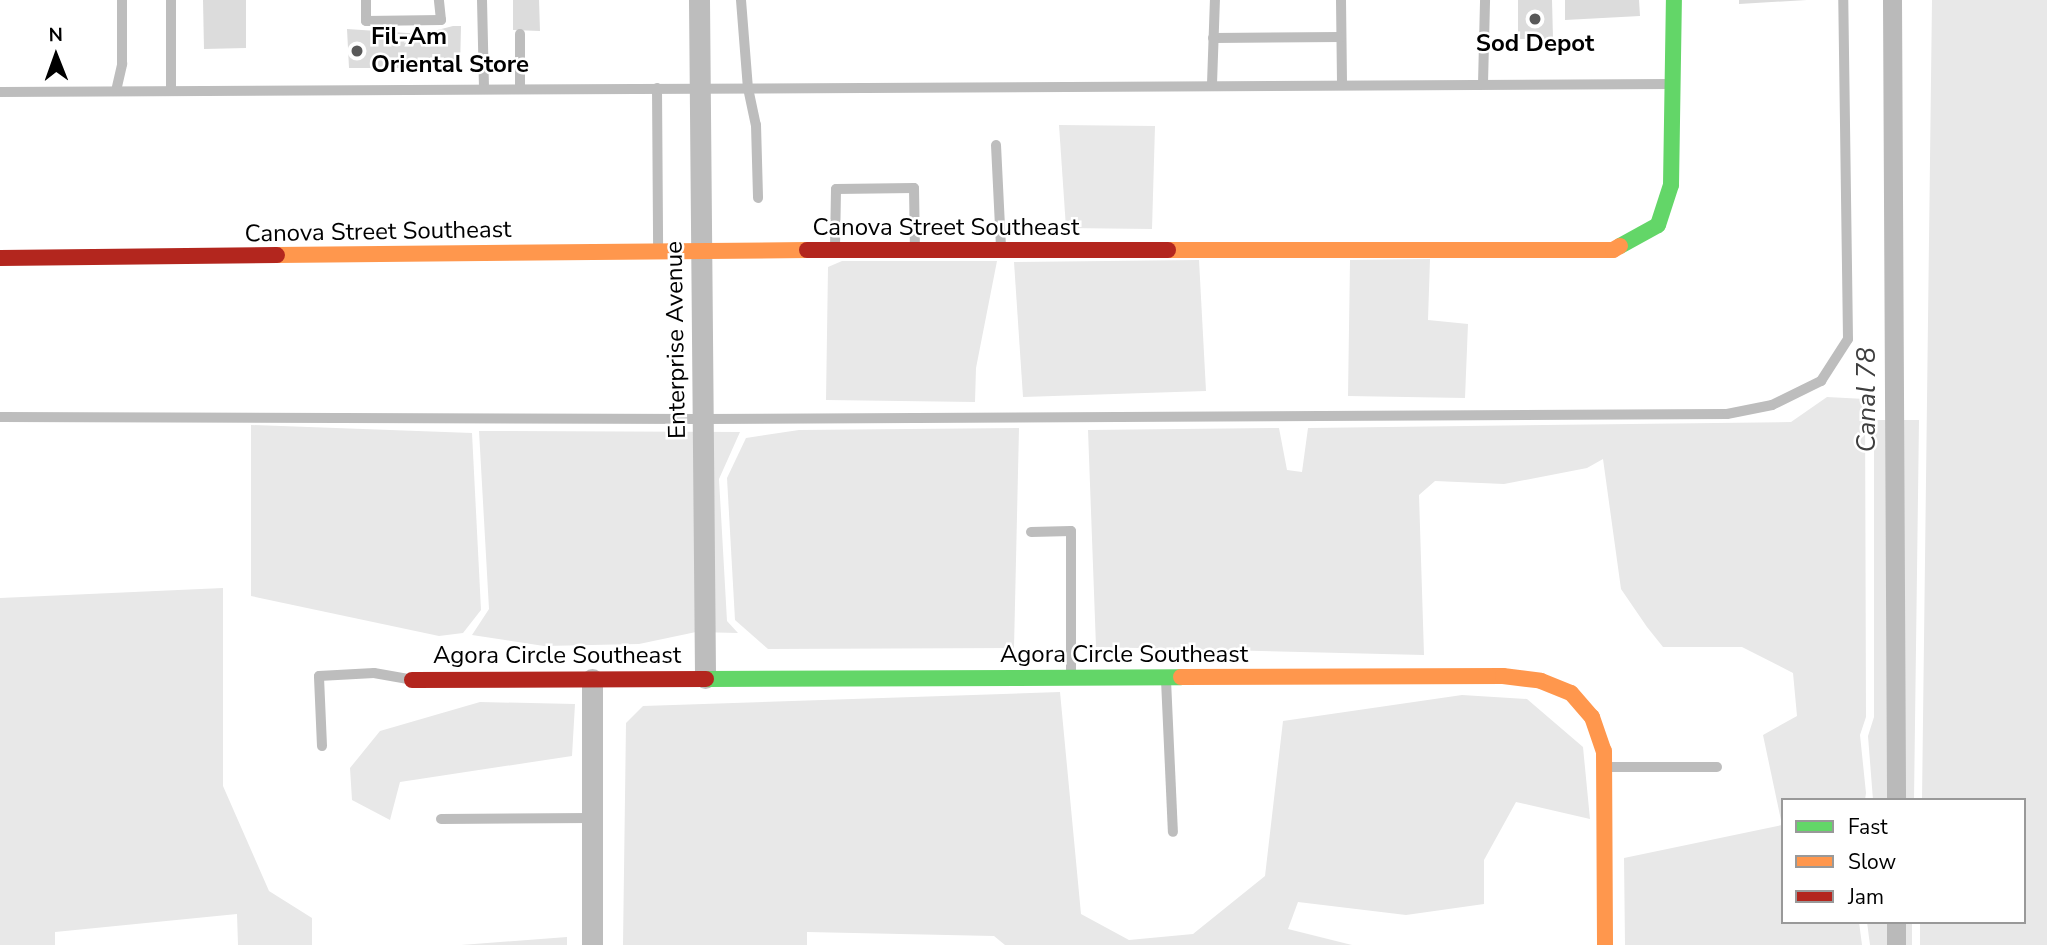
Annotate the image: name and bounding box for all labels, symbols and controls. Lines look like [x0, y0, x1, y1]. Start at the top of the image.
marker: Sod Depot [1527, 11, 1543, 27]
north arrow [21, 21, 91, 91]
text: N [48, 22, 63, 48]
place label: Fil-Am Oriental Store [371, 23, 529, 79]
place label: Sod Depot [1476, 30, 1594, 58]
marker: Fil-Am Oriental Store [349, 43, 365, 59]
street label: Canova Street Southeast [813, 214, 1079, 242]
street label: Canova Street Southeast [244, 215, 512, 249]
street label: Enterprise Avenue [660, 241, 692, 439]
water label: Canal 78 [1851, 348, 1883, 452]
street label: Agora Circle Southeast [1000, 641, 1248, 669]
street label: Agora Circle Southeast [433, 642, 681, 670]
legend [1781, 798, 2026, 924]
text: Fast [1848, 813, 1888, 841]
text: Slow [1848, 848, 1896, 876]
text: Jam [1848, 883, 1884, 911]

